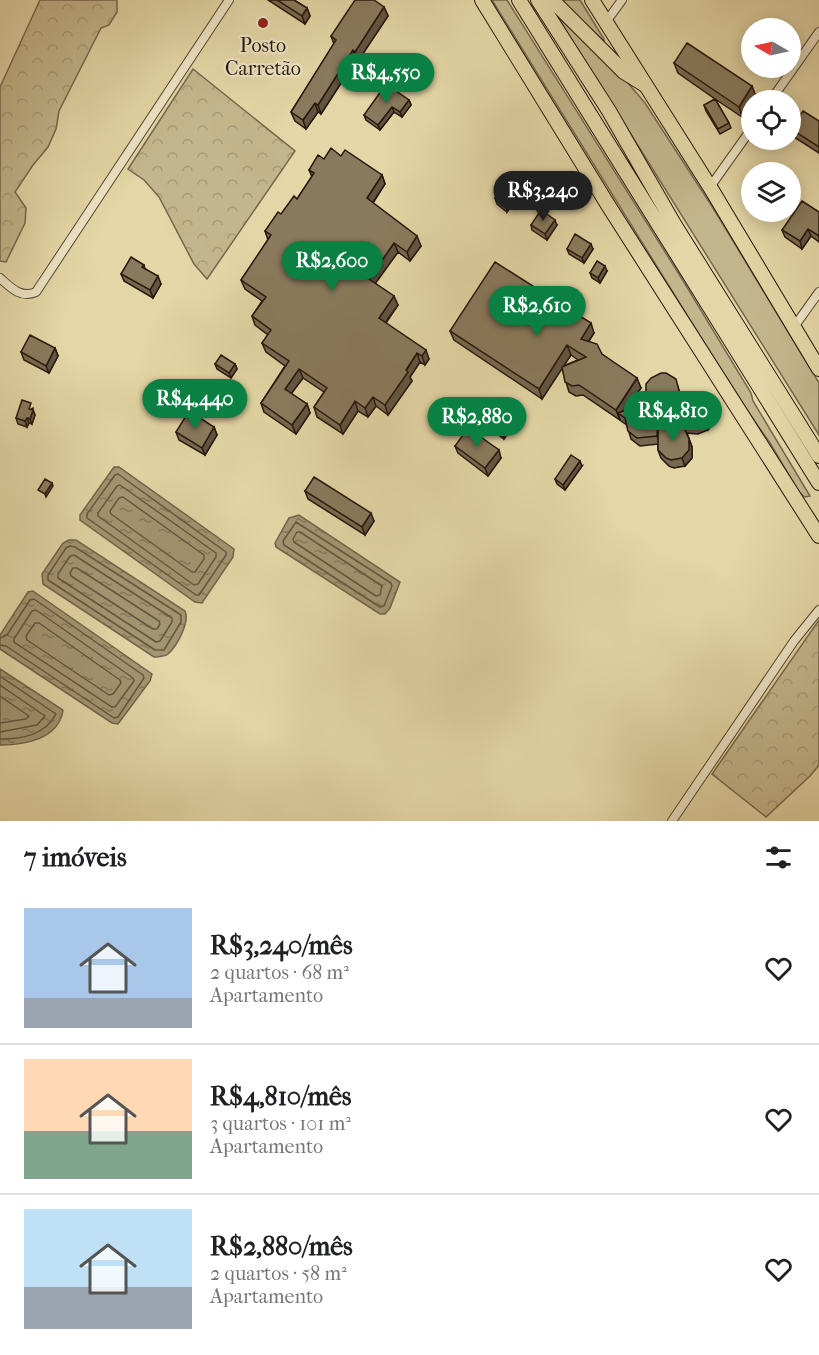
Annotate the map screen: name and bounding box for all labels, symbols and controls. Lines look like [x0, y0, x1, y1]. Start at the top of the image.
marker: Posto Carretão [256, 16, 270, 30]
north arrow [741, 18, 801, 78]
map controls [741, 18, 801, 222]
place label: Posto Carretão [225, 34, 301, 80]
pin: R$4,550 [331, 53, 441, 104]
text: R$4,550 [351, 61, 421, 84]
button: locate [741, 90, 801, 150]
button: layers [741, 162, 801, 222]
pin: R$3,240 [488, 171, 598, 222]
text: R$3,240 [508, 179, 578, 202]
pin: R$2,600 [277, 241, 387, 292]
text: R$2,600 [296, 249, 368, 272]
pin: R$2,610 [482, 286, 592, 337]
text: R$2,610 [503, 294, 571, 317]
pin: R$4,440 [140, 379, 250, 430]
text: R$4,440 [156, 387, 234, 410]
pin: R$4,810 [618, 391, 728, 442]
pin: R$2,880 [422, 397, 532, 448]
text: R$4,810 [638, 399, 708, 422]
text: R$2,880 [441, 405, 513, 428]
icon: filters [762, 841, 795, 874]
text: 7 imóveis [24, 842, 127, 873]
text: R$3,240/mês [210, 930, 353, 961]
icon: home [72, 932, 144, 1004]
icon: heart [762, 952, 795, 985]
text: 2 quartos · 68 m² [210, 961, 349, 984]
text: Apartamento [210, 984, 323, 1007]
text: R$4,810/mês [210, 1081, 351, 1112]
icon: home [72, 1083, 144, 1155]
icon: heart [762, 1103, 795, 1136]
text: 3 quartos · 101 m² [210, 1112, 351, 1135]
text: Apartamento [210, 1135, 323, 1158]
text: R$2,880/mês [210, 1231, 353, 1262]
icon: home [72, 1233, 144, 1305]
icon: heart [762, 1253, 795, 1286]
text: 2 quartos · 58 m² [210, 1262, 347, 1285]
text: Apartamento [210, 1285, 323, 1308]

